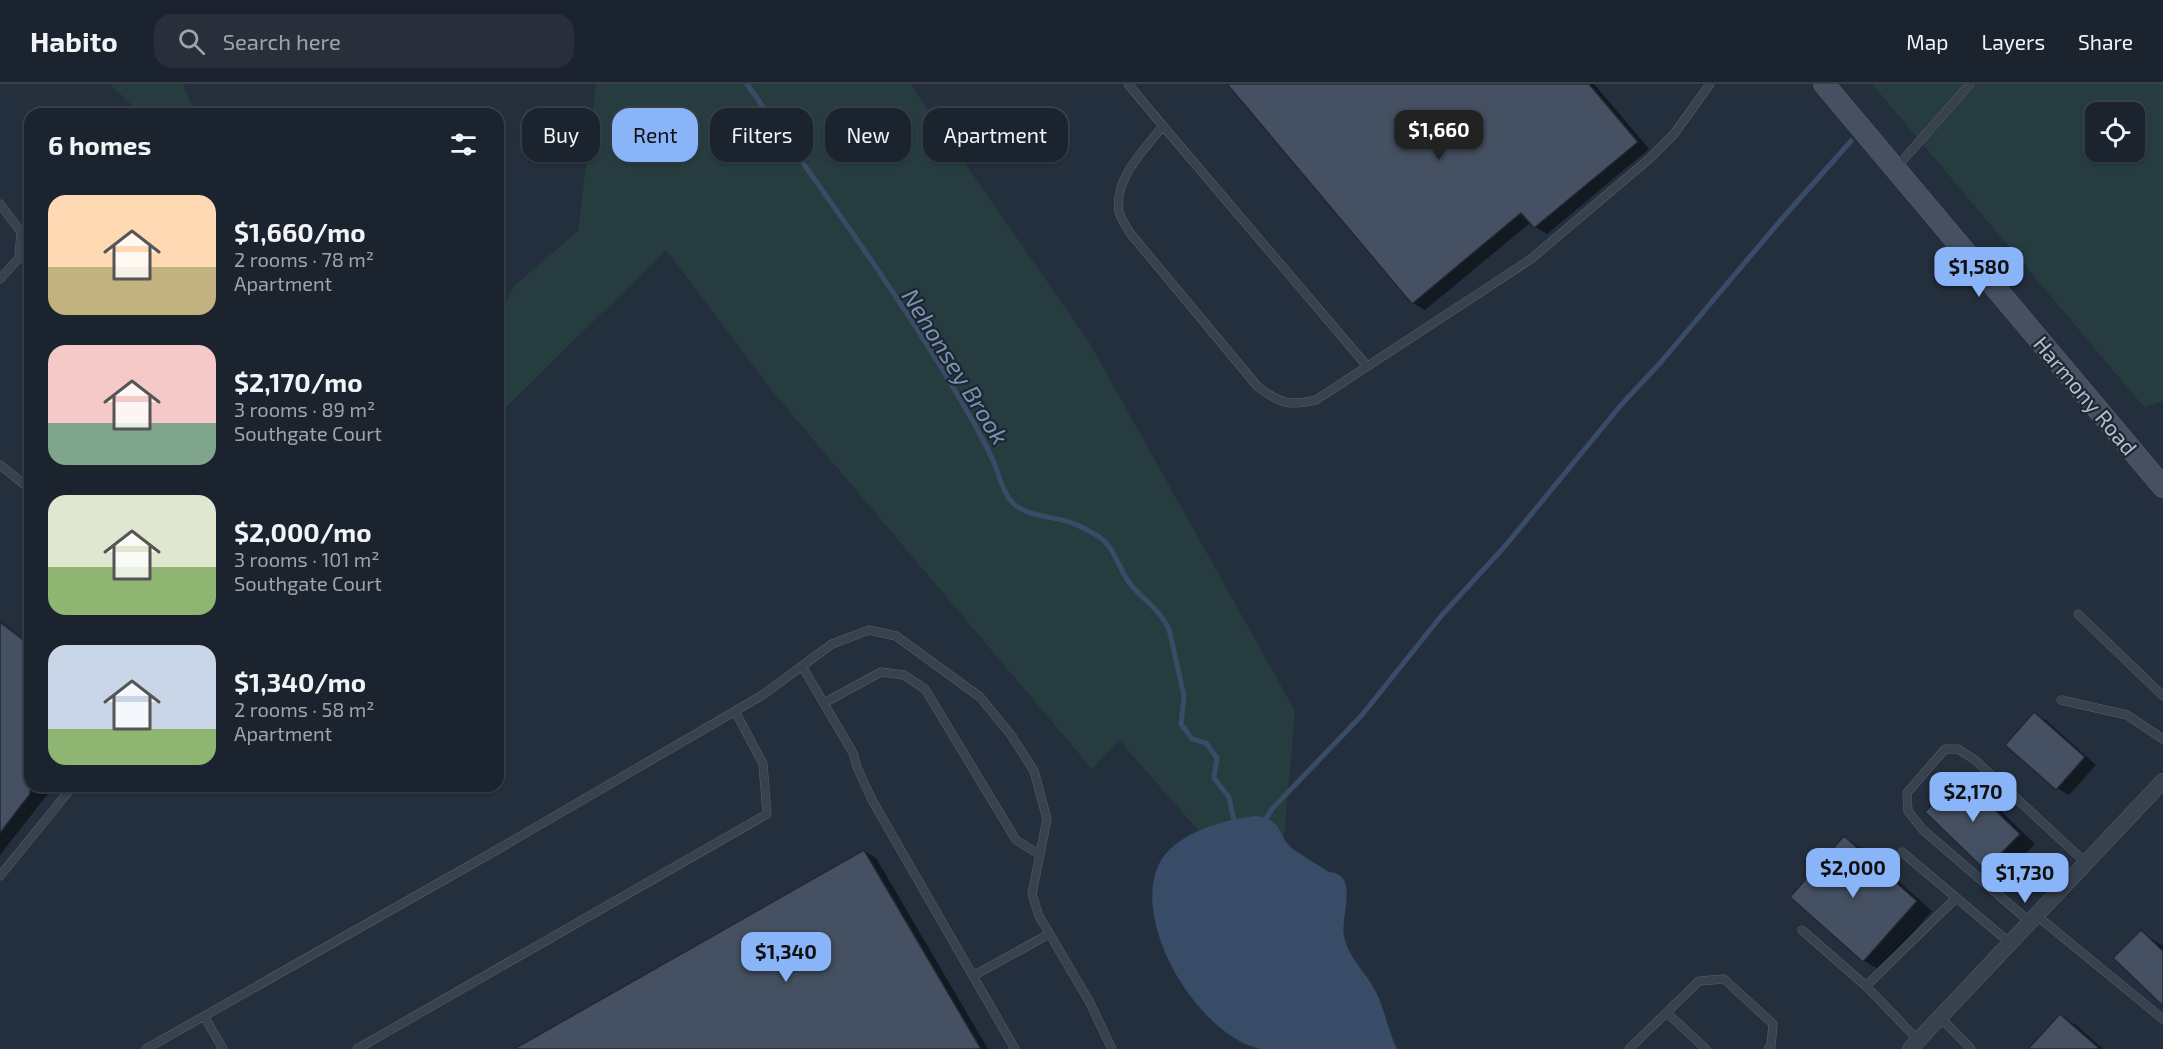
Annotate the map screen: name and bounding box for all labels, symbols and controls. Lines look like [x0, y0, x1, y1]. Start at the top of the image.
search box [154, 14, 574, 68]
text: Habito [30, 24, 118, 58]
icon: search [175, 25, 208, 58]
text: Search here [223, 28, 341, 54]
text: Map [1906, 29, 1948, 54]
text: Layers [1981, 29, 2045, 54]
text: Share [2078, 29, 2133, 54]
map controls [2085, 102, 2145, 162]
button: locate [2085, 102, 2145, 162]
chip: Buy [522, 108, 600, 162]
chip: Rent [612, 108, 698, 162]
chip: Filters [710, 108, 813, 162]
chip: New [825, 108, 911, 162]
chip: Apartment [923, 108, 1068, 162]
pin: $1,660 [1390, 110, 1488, 161]
text: $1,660 [1408, 117, 1470, 141]
icon: filters [447, 128, 480, 161]
text: 6 homes [48, 129, 151, 160]
text: $1,660/mo [234, 216, 365, 247]
icon: home [96, 219, 168, 291]
text: 2 rooms · 78 m² [234, 247, 374, 271]
pin: $1,580 [1930, 247, 2028, 298]
text: $1,580 [1948, 254, 2010, 278]
text: Apartment [234, 271, 332, 295]
water label: Nehonsey Brook [897, 283, 1015, 449]
street label: Harmony Road [2029, 330, 2143, 460]
text: $2,170/mo [234, 366, 363, 397]
icon: home [96, 369, 168, 441]
text: 3 rooms · 89 m² [234, 397, 375, 421]
text: Southgate Court [234, 421, 382, 445]
text: $2,000/mo [234, 516, 371, 547]
icon: home [96, 519, 168, 591]
text: 3 rooms · 101 m² [234, 547, 380, 571]
text: Southgate Court [234, 571, 382, 595]
text: $1,340/mo [234, 666, 366, 697]
icon: home [96, 669, 168, 741]
text: 2 rooms · 58 m² [234, 697, 375, 721]
text: Apartment [234, 721, 332, 745]
pin: $2,170 [1924, 772, 2022, 823]
text: $2,170 [1943, 779, 2003, 803]
pin: $2,000 [1804, 848, 1902, 899]
pin: $1,730 [1976, 853, 2074, 904]
text: $2,000 [1820, 855, 1886, 879]
text: $1,730 [1996, 860, 2054, 884]
pin: $1,340 [737, 932, 835, 983]
text: $1,340 [755, 939, 817, 963]

